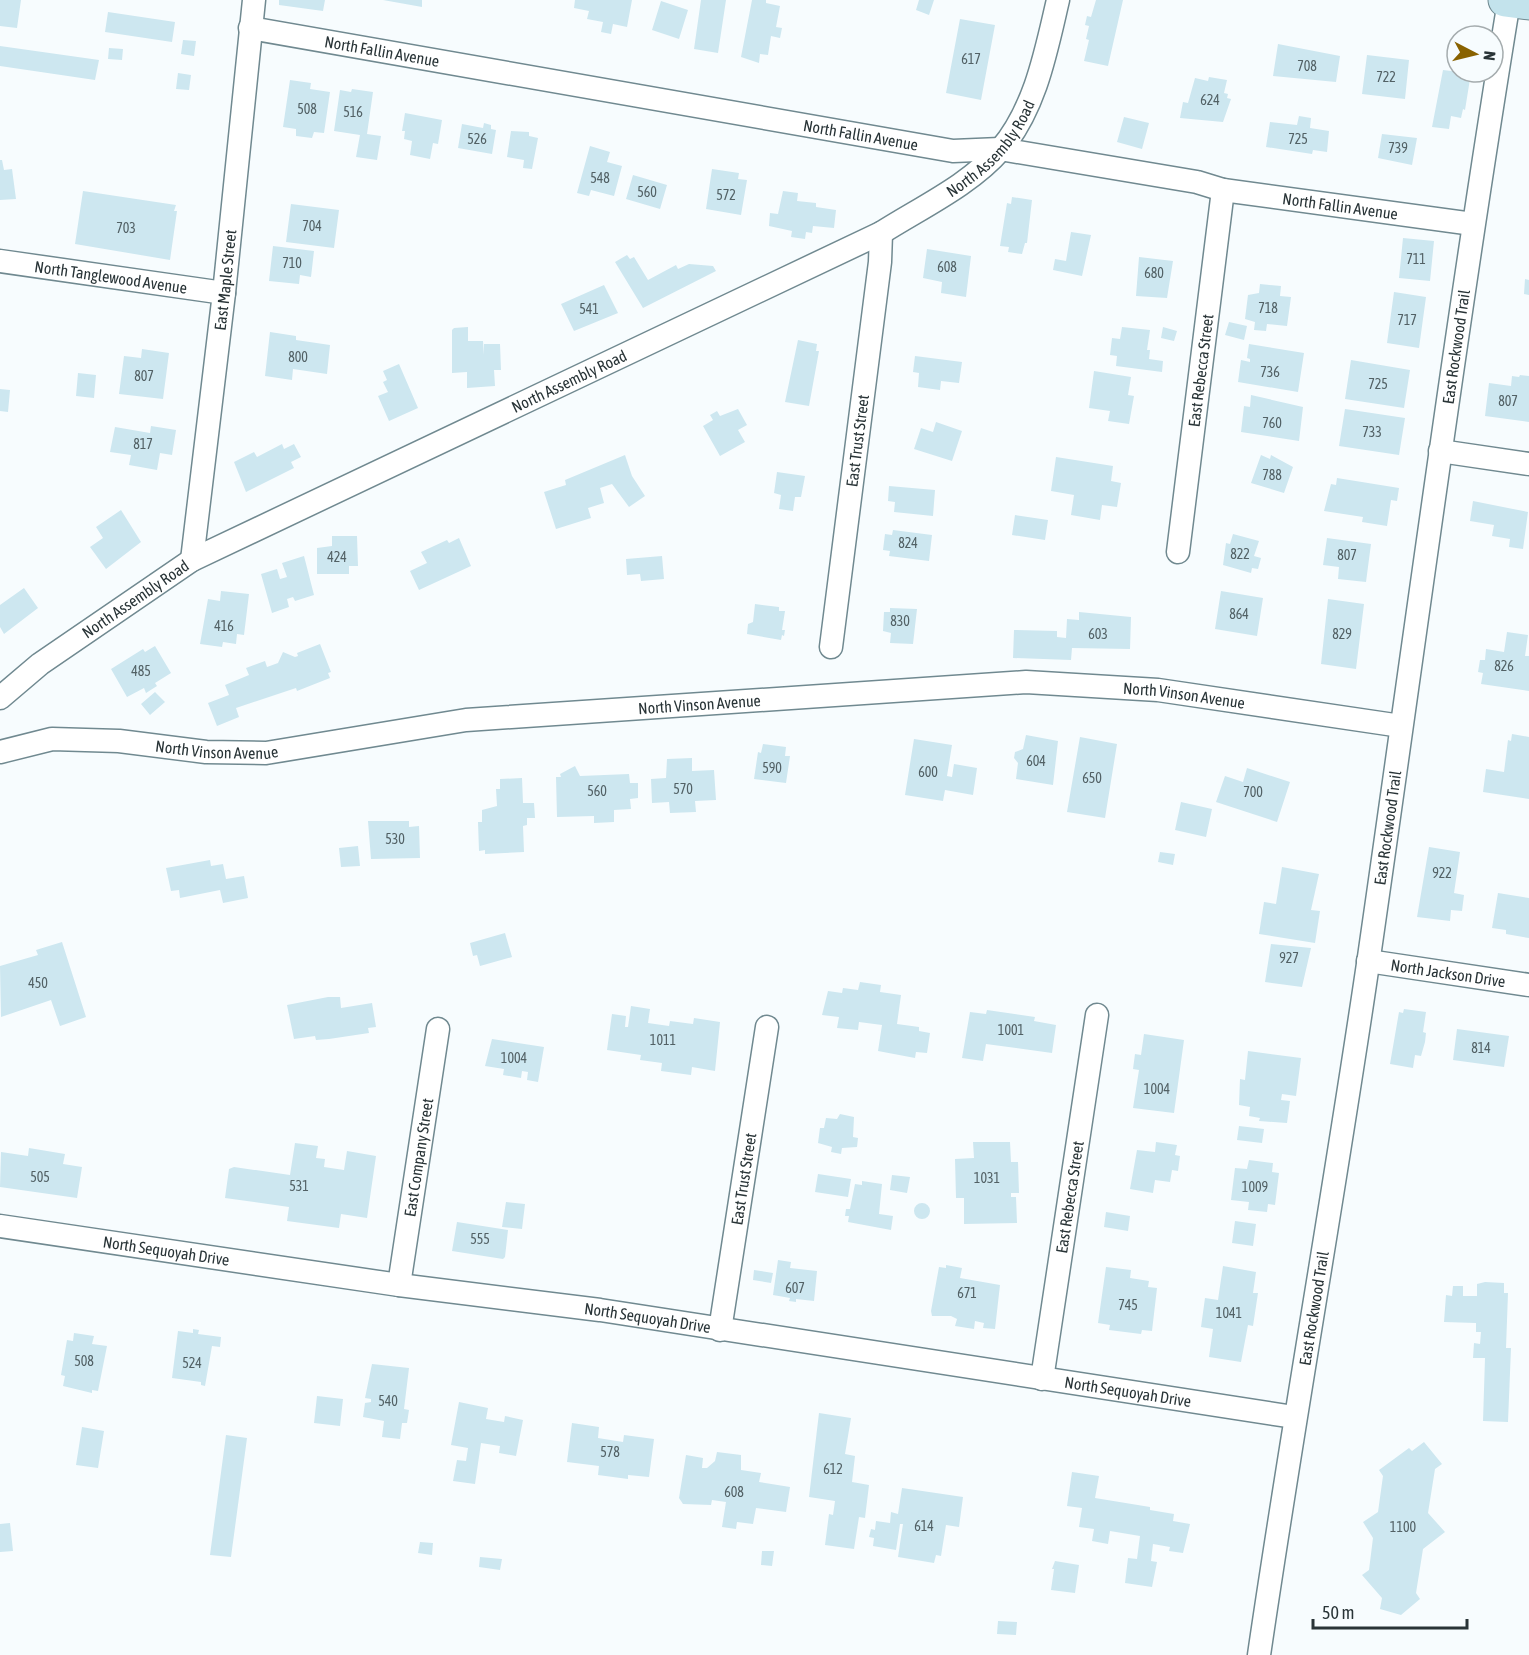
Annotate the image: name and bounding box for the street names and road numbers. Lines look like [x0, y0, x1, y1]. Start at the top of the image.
street label: North Fallin Avenue [323, 32, 441, 70]
street label: North Assembly Road [943, 97, 1038, 200]
street label: North Fallin Avenue [802, 116, 919, 154]
street label: North Fallin Avenue [1281, 189, 1399, 223]
street label: East Maple Street [211, 228, 239, 331]
street label: North Tanglewood Avenue [33, 257, 188, 297]
street label: East Rockwood Trail [1439, 288, 1473, 405]
street label: East Rebecca Street [1185, 313, 1217, 428]
street label: North Assembly Road [509, 346, 629, 416]
street label: East Trust Street [842, 393, 872, 488]
street label: North Assembly Road [79, 556, 192, 642]
street label: North Vinson Avenue [1123, 679, 1246, 712]
street label: North Vinson Avenue [638, 691, 761, 717]
street label: North Vinson Avenue [155, 737, 279, 762]
street label: East Rockwood Trail [1370, 769, 1405, 886]
street label: North Jackson Drive [1389, 955, 1507, 990]
street label: East Company Street [401, 1097, 436, 1218]
street label: East Trust Street [727, 1131, 760, 1226]
street label: East Rebecca Street [1052, 1139, 1087, 1254]
street label: North Sequoyah Drive [102, 1232, 231, 1269]
street label: East Rockwood Trail [1295, 1249, 1332, 1367]
street label: North Sequoyah Drive [583, 1299, 712, 1336]
street label: North Sequoyah Drive [1063, 1373, 1192, 1410]

